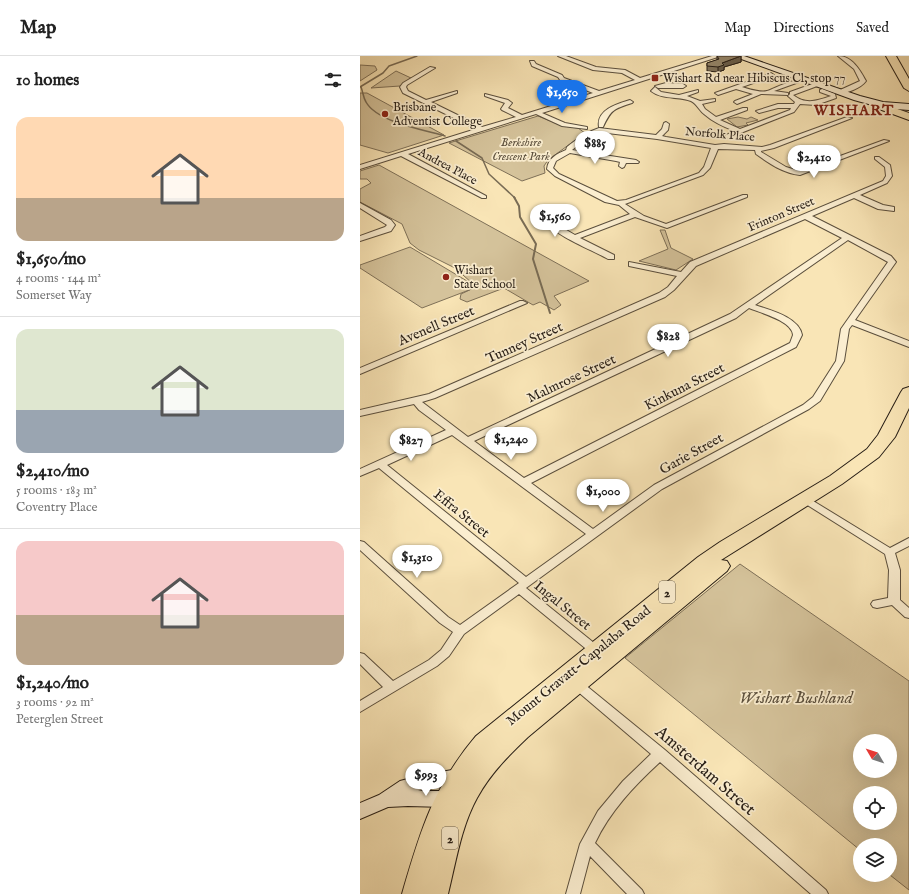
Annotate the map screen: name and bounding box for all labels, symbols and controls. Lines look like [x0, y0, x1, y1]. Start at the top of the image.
text: Map [20, 16, 56, 40]
text: Map [724, 19, 751, 37]
text: Directions [773, 19, 834, 37]
text: Saved [856, 19, 889, 37]
icon: filters [322, 69, 344, 91]
text: 10 homes [16, 70, 79, 91]
place label: Wishart Rd near Hibiscus Cl, stop 77 [663, 71, 845, 87]
marker: Wishart Rd near Hibiscus Cl, stop 77 [650, 73, 660, 83]
pin: $1,650 [529, 80, 595, 114]
text: $1,650 [546, 84, 578, 101]
place label: Brisbane Adventist College [392, 100, 482, 129]
district label: WISHART [813, 101, 894, 120]
marker: Brisbane Adventist College [380, 109, 390, 119]
street label: Norfolk Place [684, 124, 756, 145]
pin: $885 [571, 131, 619, 165]
park label: Berkshire Crescent Park [492, 135, 550, 164]
text: $885 [584, 135, 606, 152]
icon: home [144, 143, 216, 215]
street label: Andrea Place [415, 144, 480, 188]
pin: $2,410 [781, 145, 847, 179]
text: $2,410 [797, 149, 831, 166]
street label: Frinton Street [746, 194, 817, 235]
pin: $1,560 [522, 204, 588, 238]
text: $1,560 [539, 208, 571, 225]
text: $1,650/mo [16, 249, 86, 270]
place label: Wishart State School [454, 263, 516, 292]
text: 4 rooms · 144 m² [16, 270, 101, 287]
marker: Wishart State School [441, 272, 451, 282]
text: Somerset Way [16, 287, 92, 304]
street label: Avenell Street [395, 302, 477, 350]
street label: Tunney Street [483, 318, 566, 368]
pin: $828 [644, 324, 692, 358]
text: $828 [656, 328, 680, 345]
street label: Malmrose Street [524, 350, 619, 407]
icon: home [144, 355, 216, 427]
street label: Kinkuna Street [641, 359, 728, 415]
pin: $1,240 [478, 427, 544, 461]
pin: $827 [387, 428, 435, 462]
street label: Garie Street [656, 429, 727, 479]
text: $1,240 [494, 431, 528, 448]
text: $827 [399, 432, 423, 449]
text: $2,410/mo [16, 461, 89, 482]
pin: $1,000 [570, 479, 636, 513]
text: 5 rooms · 183 m² [16, 482, 97, 499]
text: $1,000 [586, 483, 620, 500]
street label: Effra Street [430, 486, 493, 542]
text: Coventry Place [16, 499, 97, 516]
pin: $1,310 [384, 545, 450, 579]
text: $1,310 [401, 549, 433, 566]
icon: home [144, 567, 216, 639]
street label: Ingal Street [530, 577, 595, 635]
road number: 2 [659, 581, 675, 603]
street label: Mount Gravatt-Capalaba Road [502, 601, 655, 730]
text: $1,240/mo [16, 673, 89, 694]
park label: Wishart Bushland [739, 688, 854, 709]
text: 3 rooms · 92 m² [16, 694, 94, 711]
text: Peterglen Street [16, 711, 103, 728]
street label: Amsterdam Street [650, 721, 760, 820]
north arrow [853, 734, 897, 778]
map controls [853, 734, 897, 882]
pin: $993 [402, 763, 450, 797]
text: $993 [414, 767, 438, 784]
button: locate [853, 786, 897, 830]
road number: 2 [442, 827, 458, 849]
button: layers [853, 838, 897, 882]

